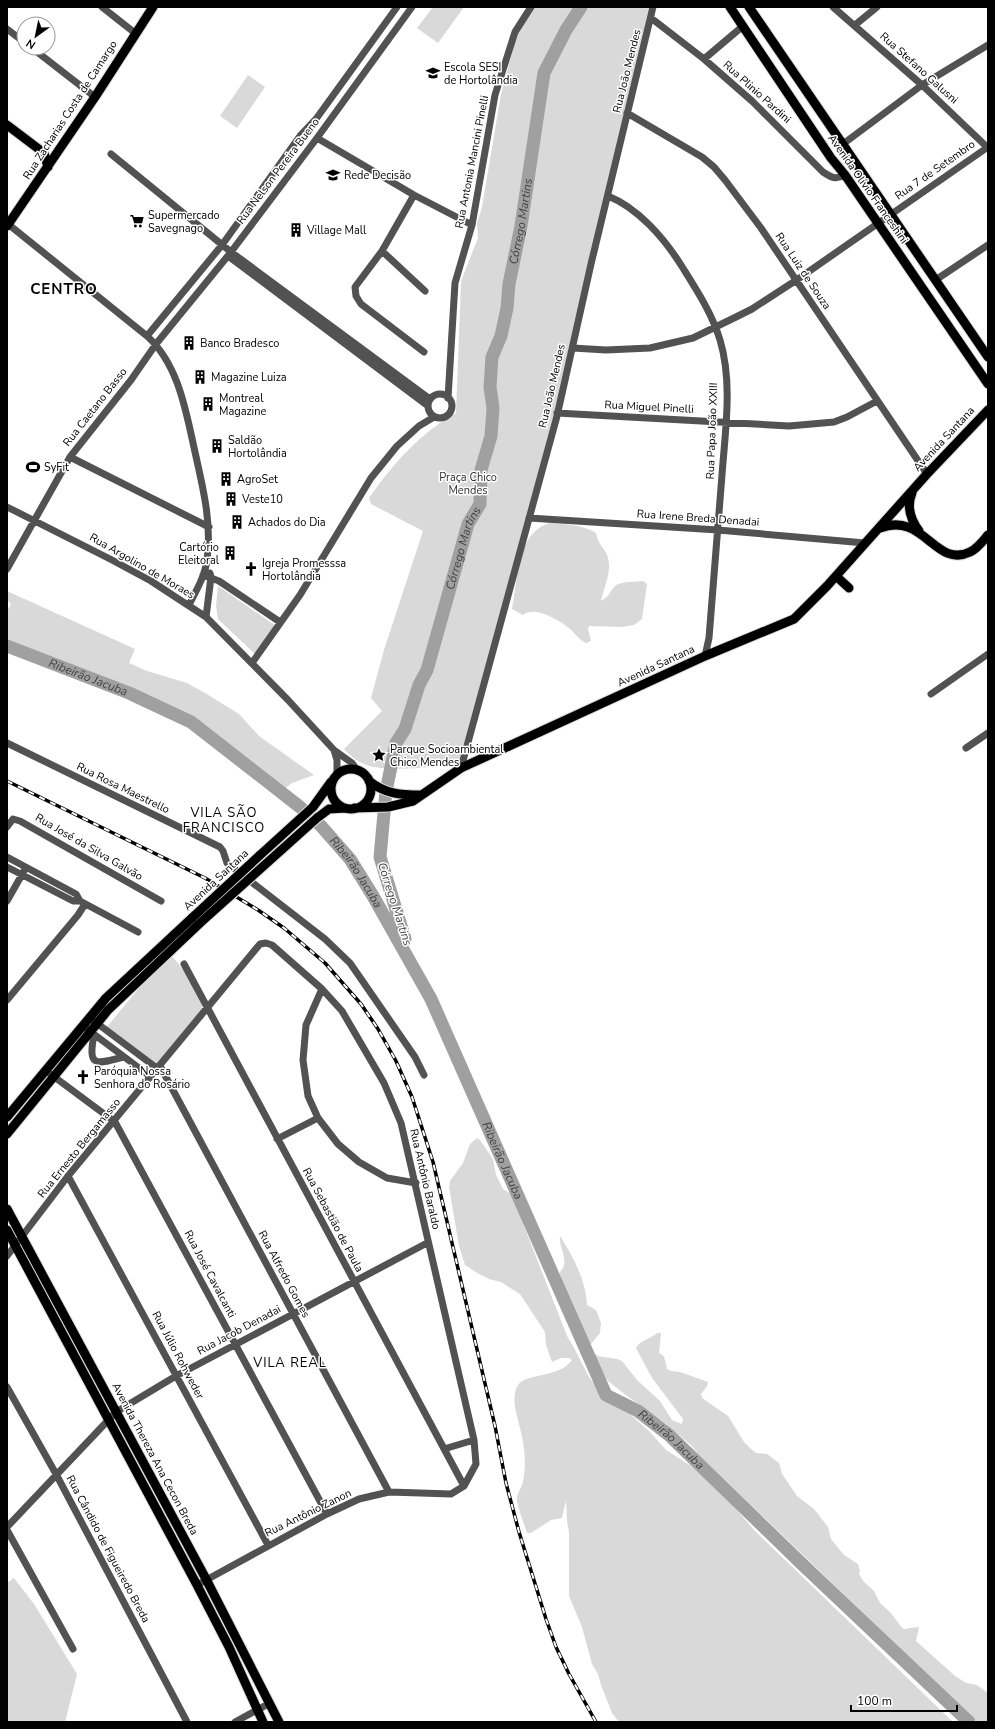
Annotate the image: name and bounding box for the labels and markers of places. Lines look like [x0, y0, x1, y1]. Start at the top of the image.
place label: Escola SESI de Hortolândia [444, 60, 518, 88]
school or university icon: Escola SESI de Hortolândia [425, 65, 441, 81]
school or university icon: Rede Decisão [325, 167, 341, 183]
place label: Rede Decisão [344, 168, 411, 183]
place label: Supermercado Savegnago [148, 208, 220, 236]
supermarket icon: Supermercado Savegnago [129, 213, 145, 229]
building icon: Village Mall [288, 222, 304, 238]
place label: Village Mall [306, 223, 367, 238]
building icon: Banco Bradesco [181, 335, 197, 351]
place label: Banco Bradesco [200, 336, 279, 351]
building icon: Magazine Luiza [192, 369, 208, 385]
place label: Magazine Luiza [211, 370, 287, 385]
place label: Montreal Magazine [219, 391, 266, 419]
building icon: Montreal Magazine [200, 396, 216, 412]
place label: Saldão Hortolândia [228, 433, 287, 461]
building icon: Saldão Hortolândia [209, 438, 225, 454]
sports icon: SyFit [25, 459, 41, 475]
place label: SyFit [44, 460, 69, 475]
building icon: AgroSet [218, 471, 234, 487]
place label: AgroSet [237, 472, 278, 487]
building icon: Veste10 [223, 491, 239, 507]
place label: Veste10 [241, 492, 283, 507]
building icon: Achados do Dia [229, 514, 245, 530]
place label: Achados do Dia [248, 515, 326, 530]
place label: Cartório Eleitoral [178, 540, 220, 568]
building icon: Cartório Eleitoral [222, 545, 238, 561]
place label: Igreja Promesssa Hortolândia [262, 556, 346, 584]
church icon: Igreja Promesssa Hortolândia [243, 561, 259, 577]
place label: Parque Socioambiental Chico Mendes [390, 742, 504, 770]
place icon: Parque Socioambiental Chico Mendes [371, 747, 387, 763]
place label: Paróquia Nossa Senhora do Rosário [94, 1064, 190, 1092]
church icon: Paróquia Nossa Senhora do Rosário [75, 1069, 91, 1085]

